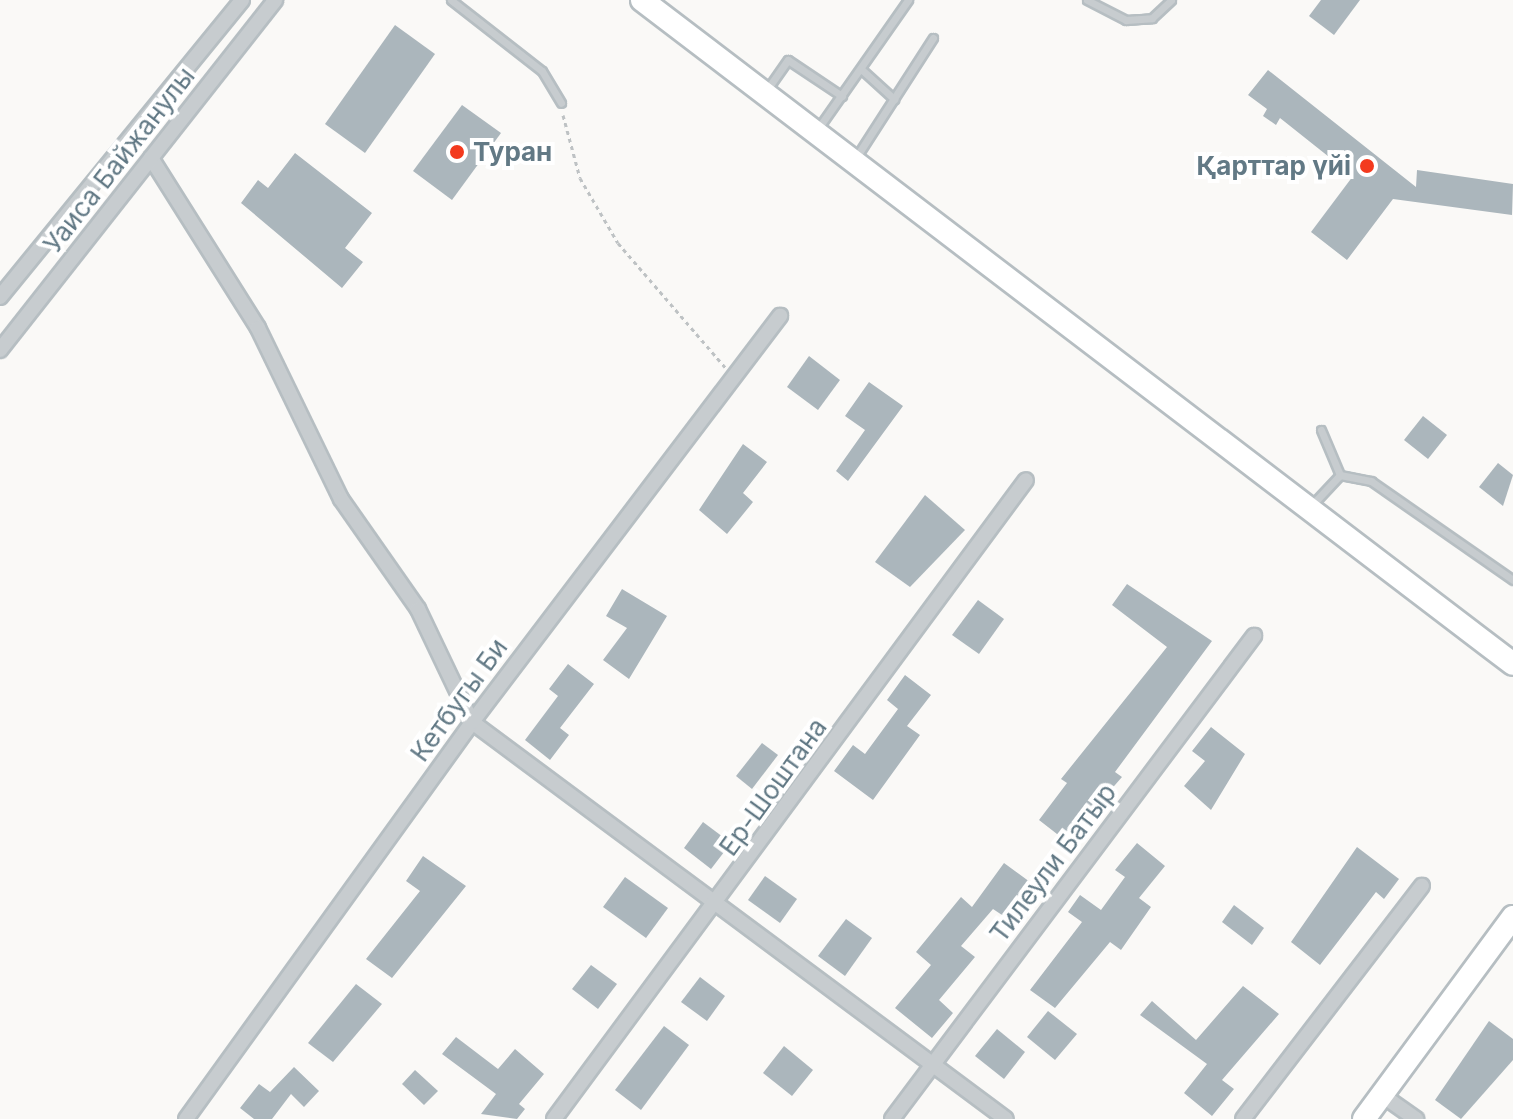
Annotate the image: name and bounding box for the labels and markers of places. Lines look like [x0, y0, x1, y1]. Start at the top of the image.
place label: Туран [473, 136, 552, 168]
marker: Туран [448, 143, 466, 161]
place label: Қарттар үйі [1197, 150, 1351, 182]
marker: Қарттар үйі [1358, 157, 1376, 175]

